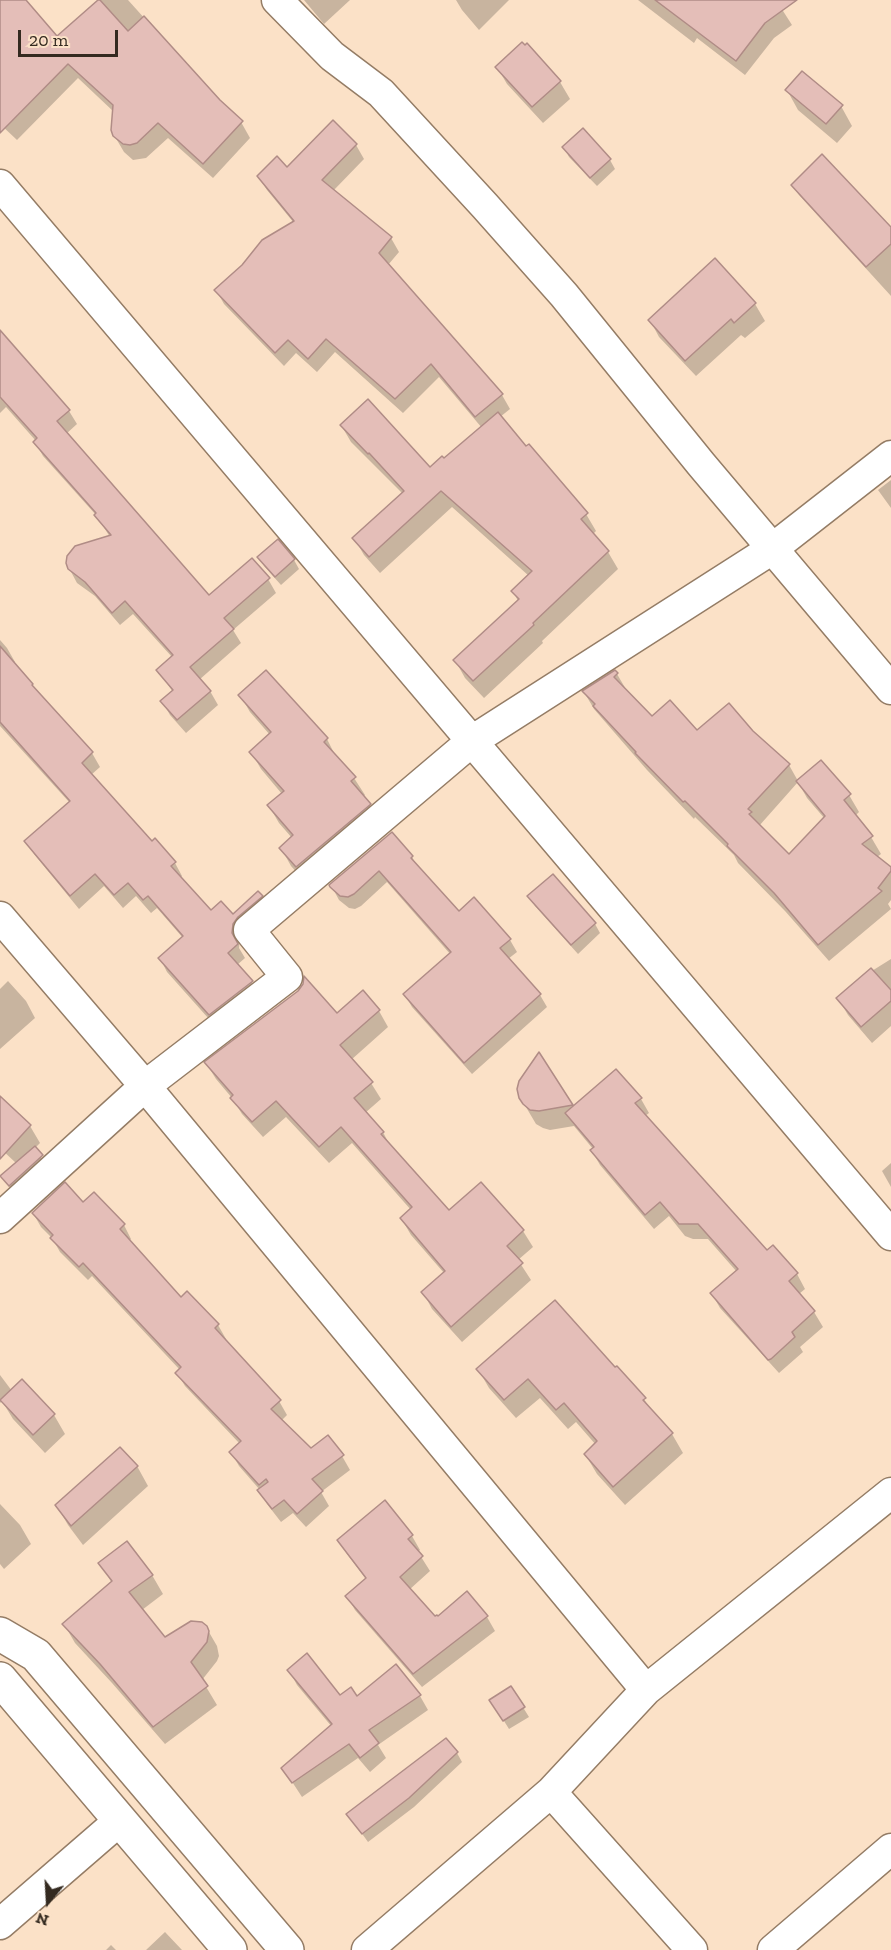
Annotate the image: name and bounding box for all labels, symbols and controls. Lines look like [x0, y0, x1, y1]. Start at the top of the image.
scale bar [21, 18, 122, 56]
text: 20 m [29, 29, 68, 51]
north arrow [18, 1872, 78, 1932]
text: N [34, 1909, 51, 1931]

